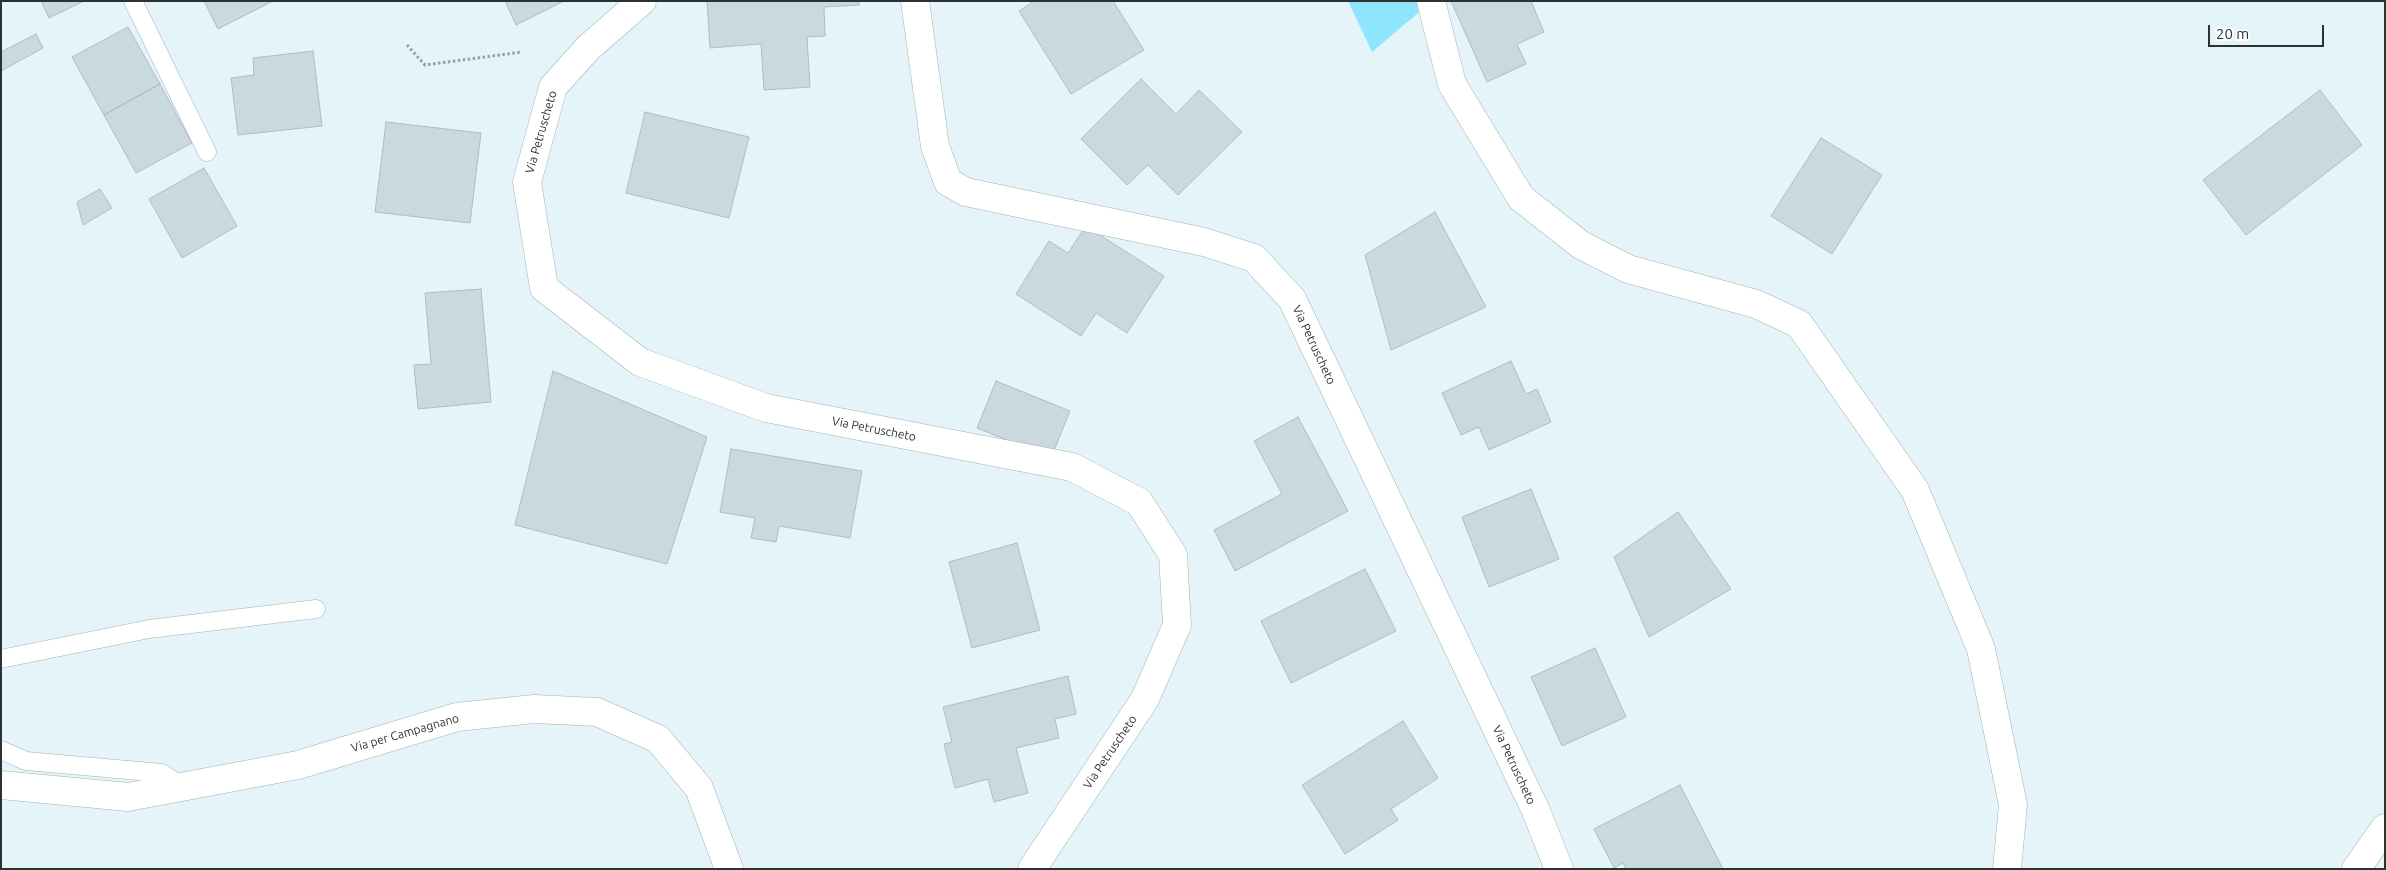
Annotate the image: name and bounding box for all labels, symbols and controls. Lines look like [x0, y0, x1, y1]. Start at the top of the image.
scale bar [2211, 15, 2327, 47]
text: 20 m [2216, 25, 2249, 42]
street label: Via Petruscheto [522, 89, 560, 175]
street label: Via Petruscheto [1289, 303, 1339, 387]
street label: Via Petruscheto [831, 414, 917, 444]
street label: Via per Campagnano [349, 711, 461, 755]
street label: Via Petruscheto [1080, 713, 1140, 791]
street label: Via Petruscheto [1489, 723, 1539, 807]

